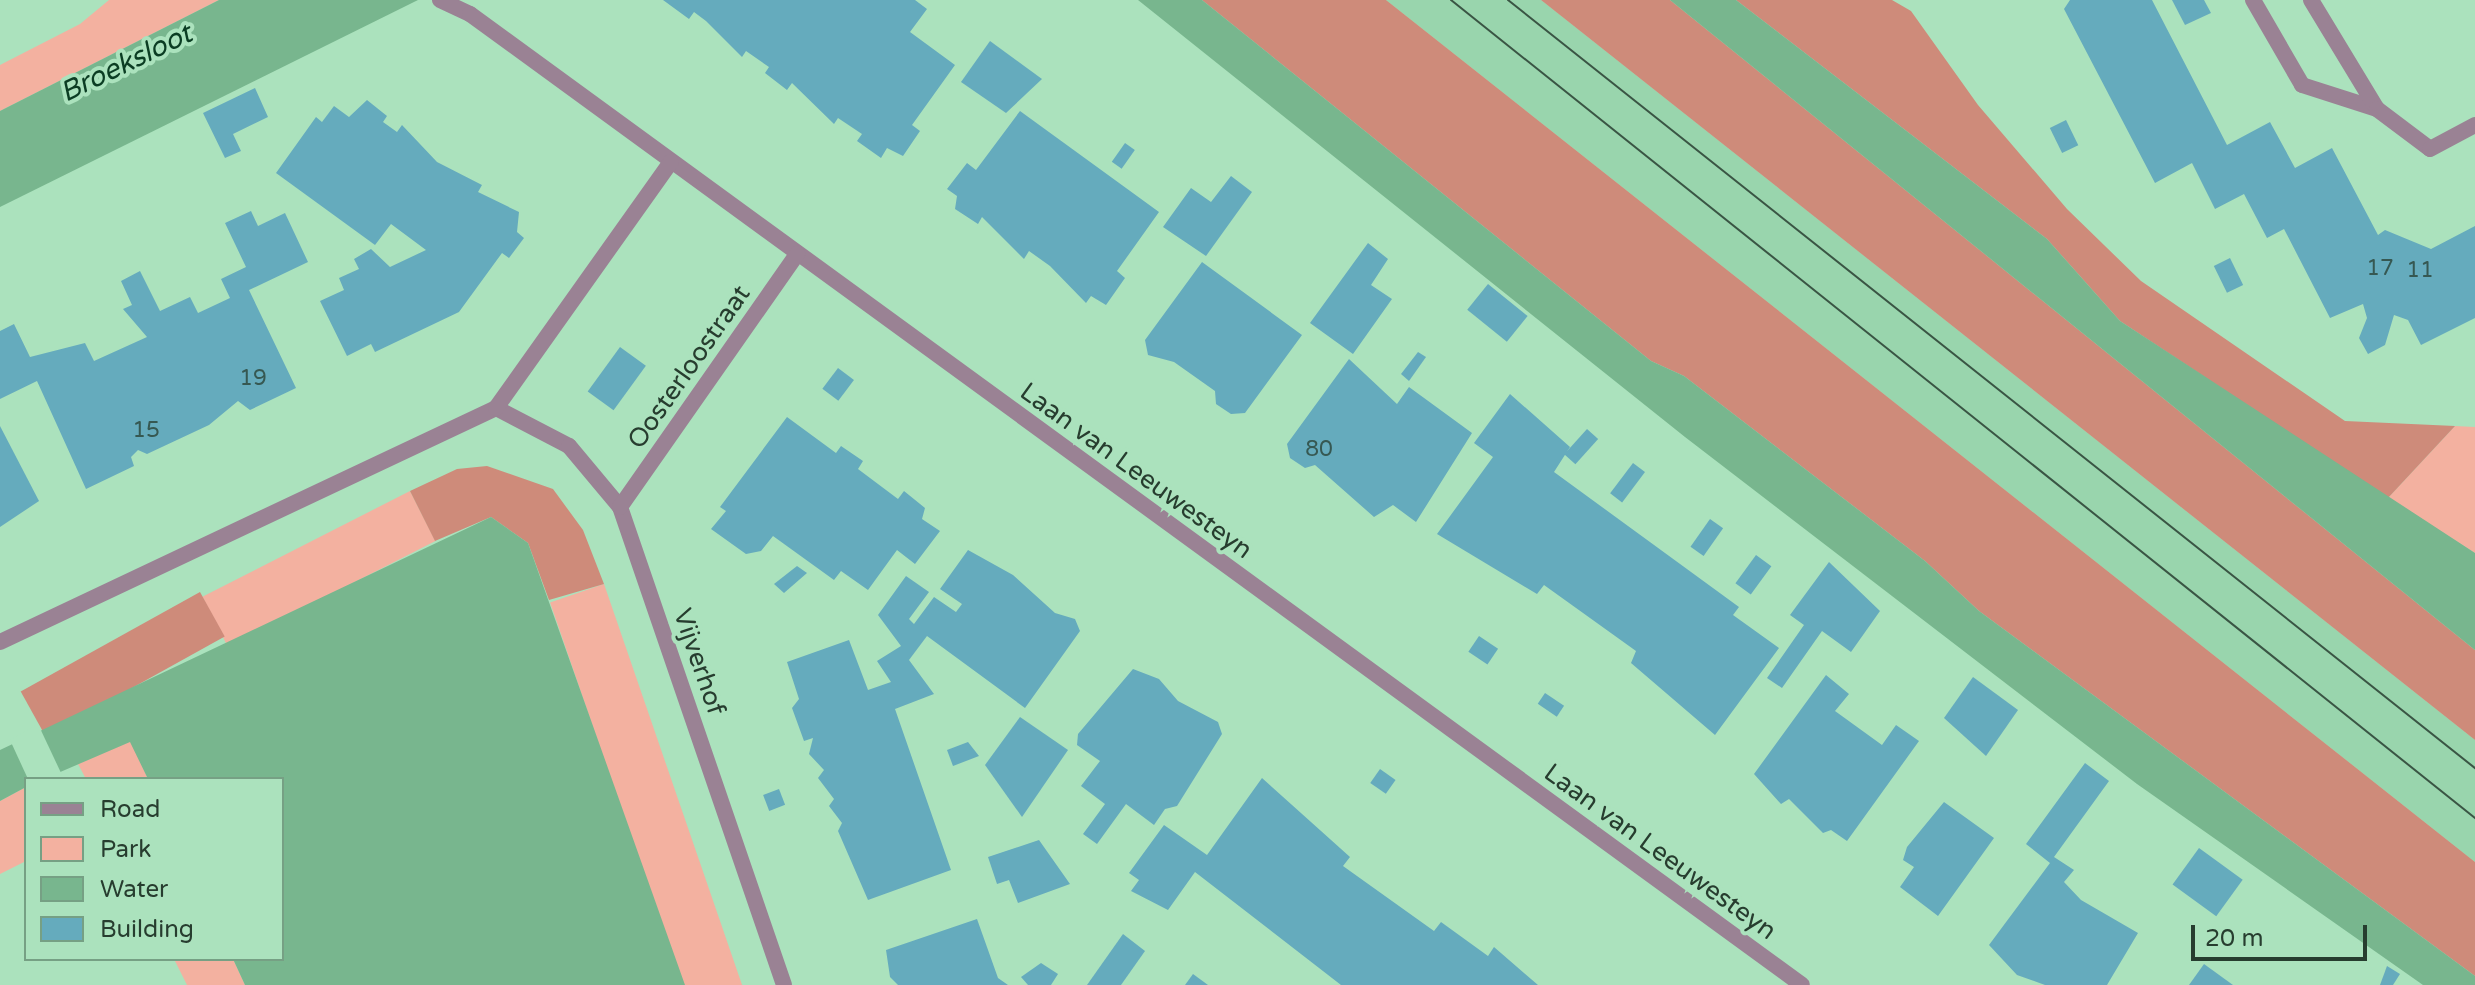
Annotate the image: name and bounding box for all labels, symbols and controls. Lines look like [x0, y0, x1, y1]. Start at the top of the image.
water label: Broeksloot [55, 17, 197, 109]
house number: 17 [2366, 256, 2394, 282]
house number: 11 [2406, 258, 2434, 284]
street label: Oosterloostraat [621, 279, 757, 455]
house number: 19 [239, 366, 267, 392]
street label: Laan van Leeuwesteyn [1014, 376, 1258, 566]
house number: 15 [132, 418, 160, 444]
house number: 80 [1305, 437, 1333, 463]
street label: Vijverhof [666, 605, 732, 719]
street label: Laan van Leeuwesteyn [1538, 757, 1782, 947]
legend [24, 777, 284, 961]
text: Road [100, 795, 160, 824]
text: Park [100, 835, 151, 864]
text: Water [100, 875, 168, 904]
scale bar [2195, 909, 2371, 959]
text: Building [100, 915, 194, 944]
text: 20 m [2205, 924, 2263, 953]

